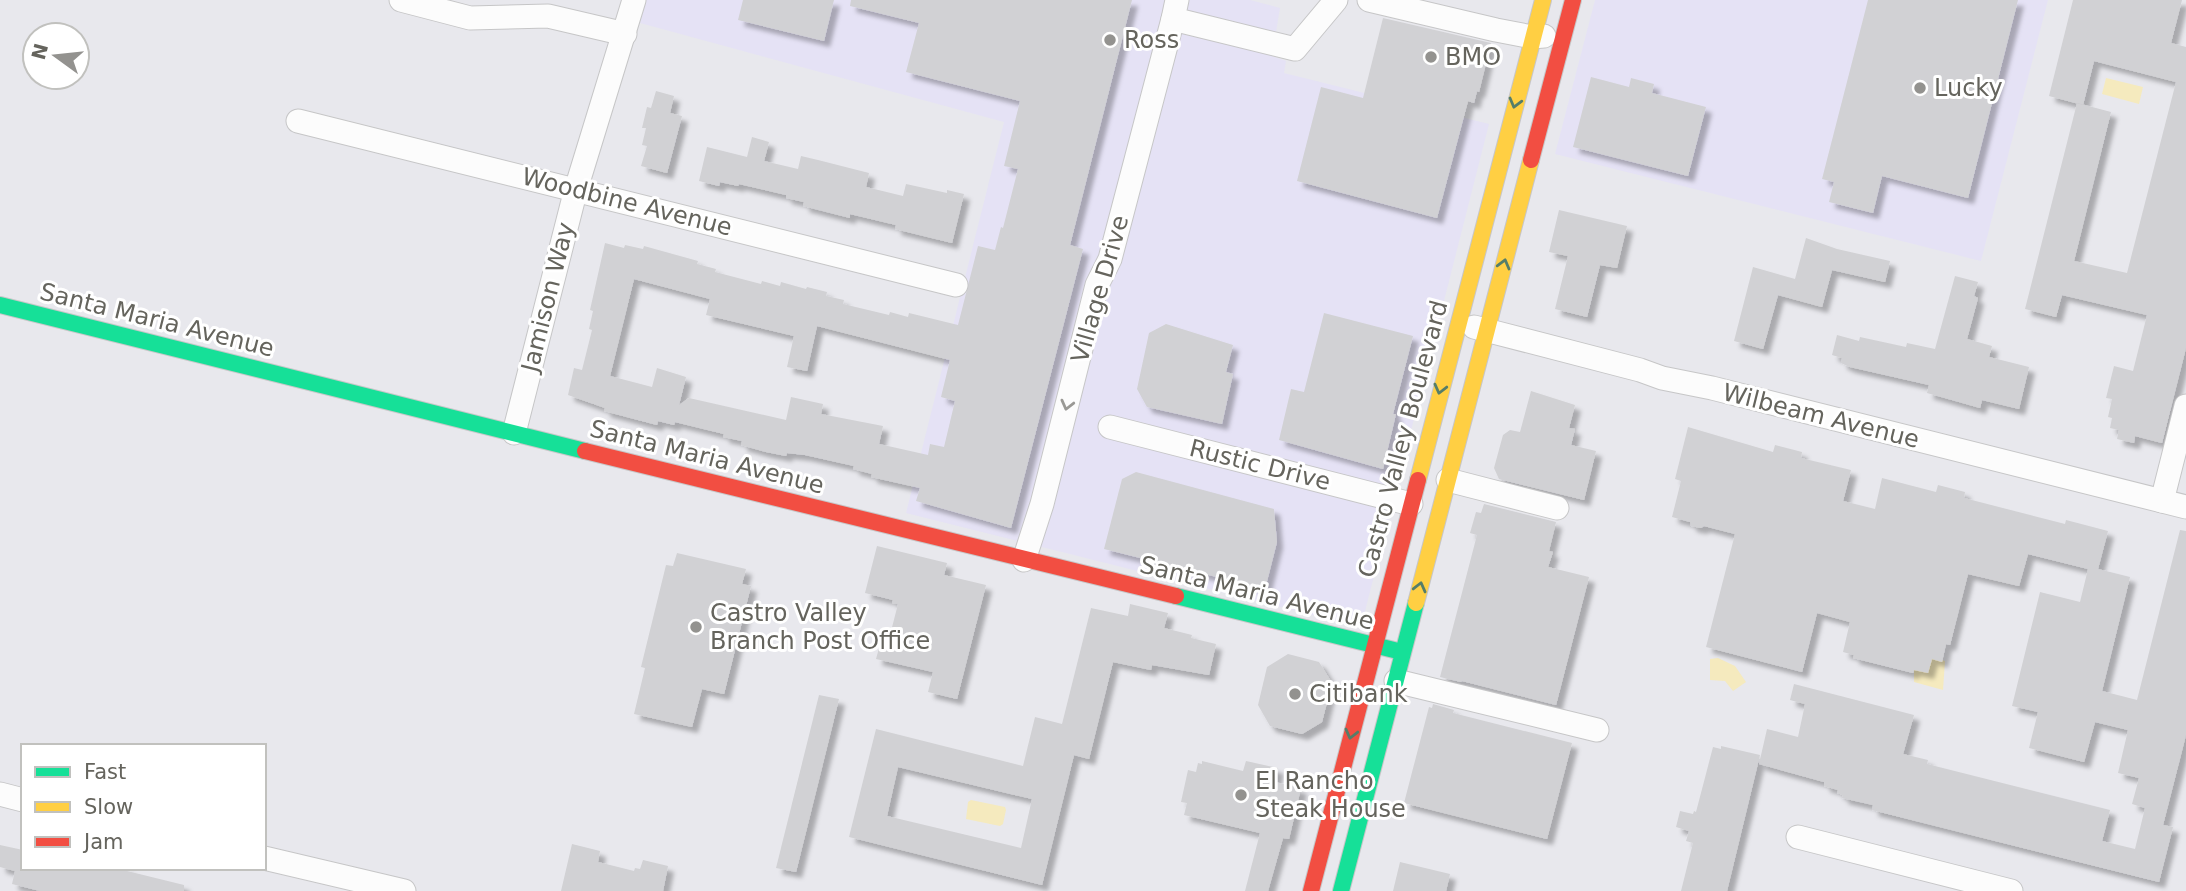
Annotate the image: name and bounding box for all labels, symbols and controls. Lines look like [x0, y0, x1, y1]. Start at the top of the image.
north arrow [21, 21, 91, 91]
place label: Ross [1124, 26, 1179, 54]
marker: Ross [1102, 32, 1118, 48]
text: N [27, 41, 52, 62]
place label: BMO [1445, 43, 1501, 71]
marker: BMO [1423, 49, 1439, 65]
place label: Lucky [1934, 74, 2003, 102]
marker: Lucky [1912, 80, 1928, 96]
one-way arrow [1509, 97, 1523, 109]
street label: Woodbine Avenue [519, 162, 735, 242]
street label: Village Drive [1066, 212, 1134, 366]
street label: Jamison Way [515, 219, 580, 377]
one-way arrow [1496, 259, 1510, 271]
street label: Santa Maria Avenue [37, 277, 277, 363]
street label: Castro Valley Boulevard [1353, 297, 1453, 581]
street label: Wilbeam Avenue [1720, 378, 1922, 454]
one-way arrow [1434, 382, 1448, 394]
one-way arrow [1061, 399, 1075, 411]
street label: Santa Maria Avenue [587, 414, 827, 500]
street label: Rustic Drive [1187, 434, 1333, 496]
street label: Santa Maria Avenue [1137, 550, 1377, 636]
one-way arrow [1412, 581, 1426, 593]
place label: Castro Valley Branch Post Office [710, 599, 930, 655]
marker: Castro Valley Branch Post Office [688, 619, 704, 635]
place label: Citibank [1309, 680, 1408, 708]
marker: Citibank [1287, 686, 1303, 702]
one-way arrow [1345, 728, 1359, 740]
legend [21, 744, 266, 870]
text: Fast [84, 760, 126, 784]
place label: El Rancho Steak House [1255, 767, 1406, 823]
marker: El Rancho Steak House [1233, 787, 1249, 803]
text: Slow [84, 795, 133, 819]
text: Jam [82, 830, 124, 854]

